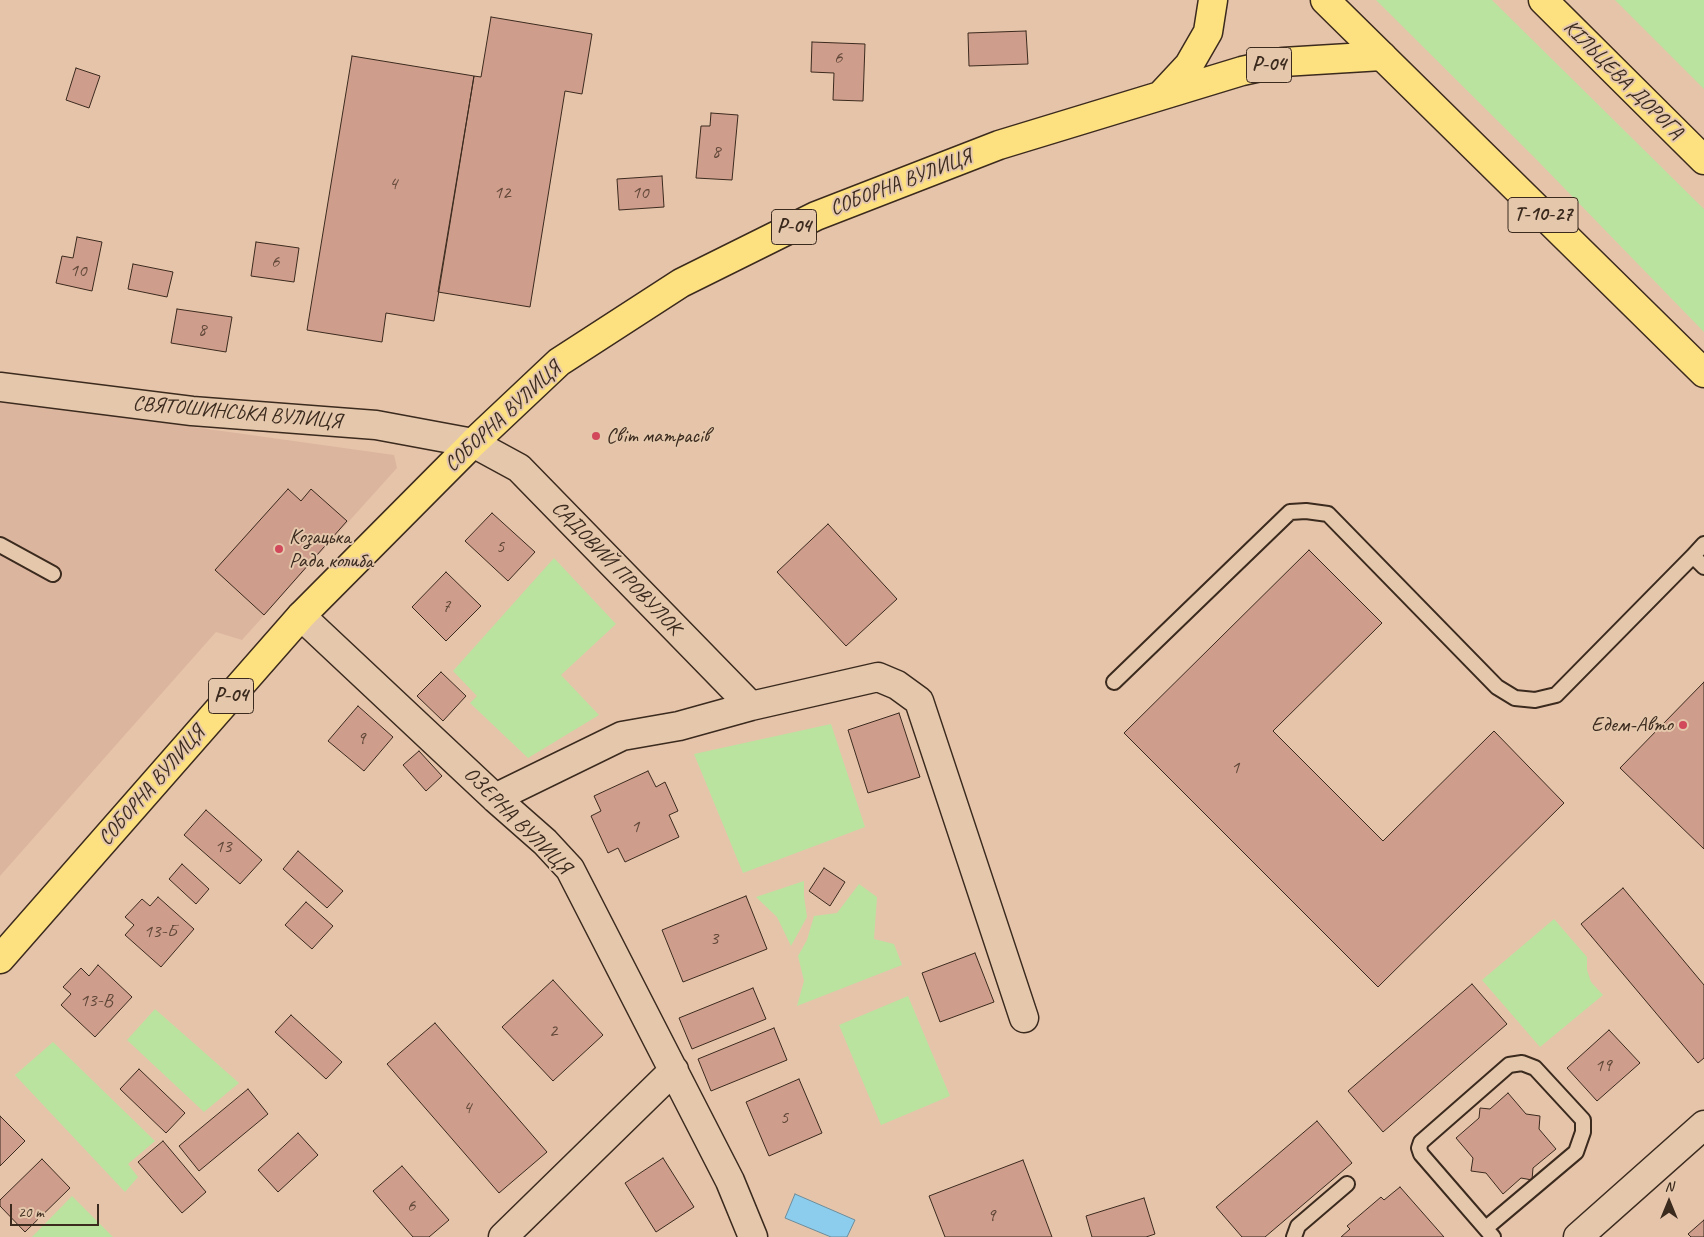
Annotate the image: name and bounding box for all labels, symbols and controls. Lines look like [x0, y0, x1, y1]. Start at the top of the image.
street label: КІЛЬЦЕВА ДОРОГА [1558, 15, 1688, 145]
house number: 6 [834, 47, 842, 69]
road number: Р-04 [1246, 48, 1292, 82]
house number: 8 [712, 141, 720, 163]
street label: СОБОРНА ВУЛИЦЯ [826, 144, 976, 222]
house number: 4 [389, 173, 397, 195]
house number: 12 [493, 182, 511, 204]
house number: 10 [631, 182, 649, 204]
road number: Т-10-27 [1508, 198, 1578, 232]
road number: Р-04 [772, 210, 816, 244]
house number: 6 [271, 251, 279, 273]
house number: 10 [69, 260, 87, 282]
house number: 8 [198, 319, 206, 341]
street label: СОБОРНА ВУЛИЦЯ [440, 357, 566, 477]
street label: СВЯТОШИНСЬКА ВУЛИЦЯ [132, 391, 342, 435]
place label: Світ матрасів [606, 423, 709, 449]
marker: Світ матрасів [590, 430, 602, 442]
street label: САДОВИЙ ПРОВУЛОК [546, 496, 686, 640]
place label: Козацька Рада колиба [289, 524, 373, 574]
house number: 5 [496, 536, 504, 558]
marker: Козацька Рада колиба [273, 543, 285, 555]
house number: 7 [442, 596, 450, 618]
road number: Р-04 [208, 678, 254, 714]
place label: Едем-Авто [1591, 712, 1673, 738]
marker: Едем-Авто [1677, 719, 1689, 731]
street label: СОБОРНА ВУЛИЦЯ [93, 721, 211, 851]
house number: 9 [357, 728, 365, 750]
house number: 1 [1231, 757, 1239, 779]
street label: ОЗЕРНА ВУЛИЦЯ [458, 762, 576, 880]
house number: 1 [631, 816, 639, 838]
house number: 13 [214, 836, 232, 858]
house number: 13-Б [144, 921, 176, 943]
house number: 3 [710, 928, 718, 950]
house number: 13-В [79, 990, 113, 1012]
house number: 2 [549, 1020, 557, 1042]
house number: 19 [1594, 1055, 1612, 1077]
house number: 4 [463, 1097, 471, 1119]
house number: 5 [780, 1107, 788, 1129]
north arrow [1644, 1177, 1694, 1227]
text: N [1665, 1178, 1673, 1195]
scale bar [12, 1194, 101, 1226]
house number: 6 [407, 1195, 415, 1217]
text: 20 m [18, 1203, 44, 1222]
house number: 9 [987, 1205, 995, 1227]

